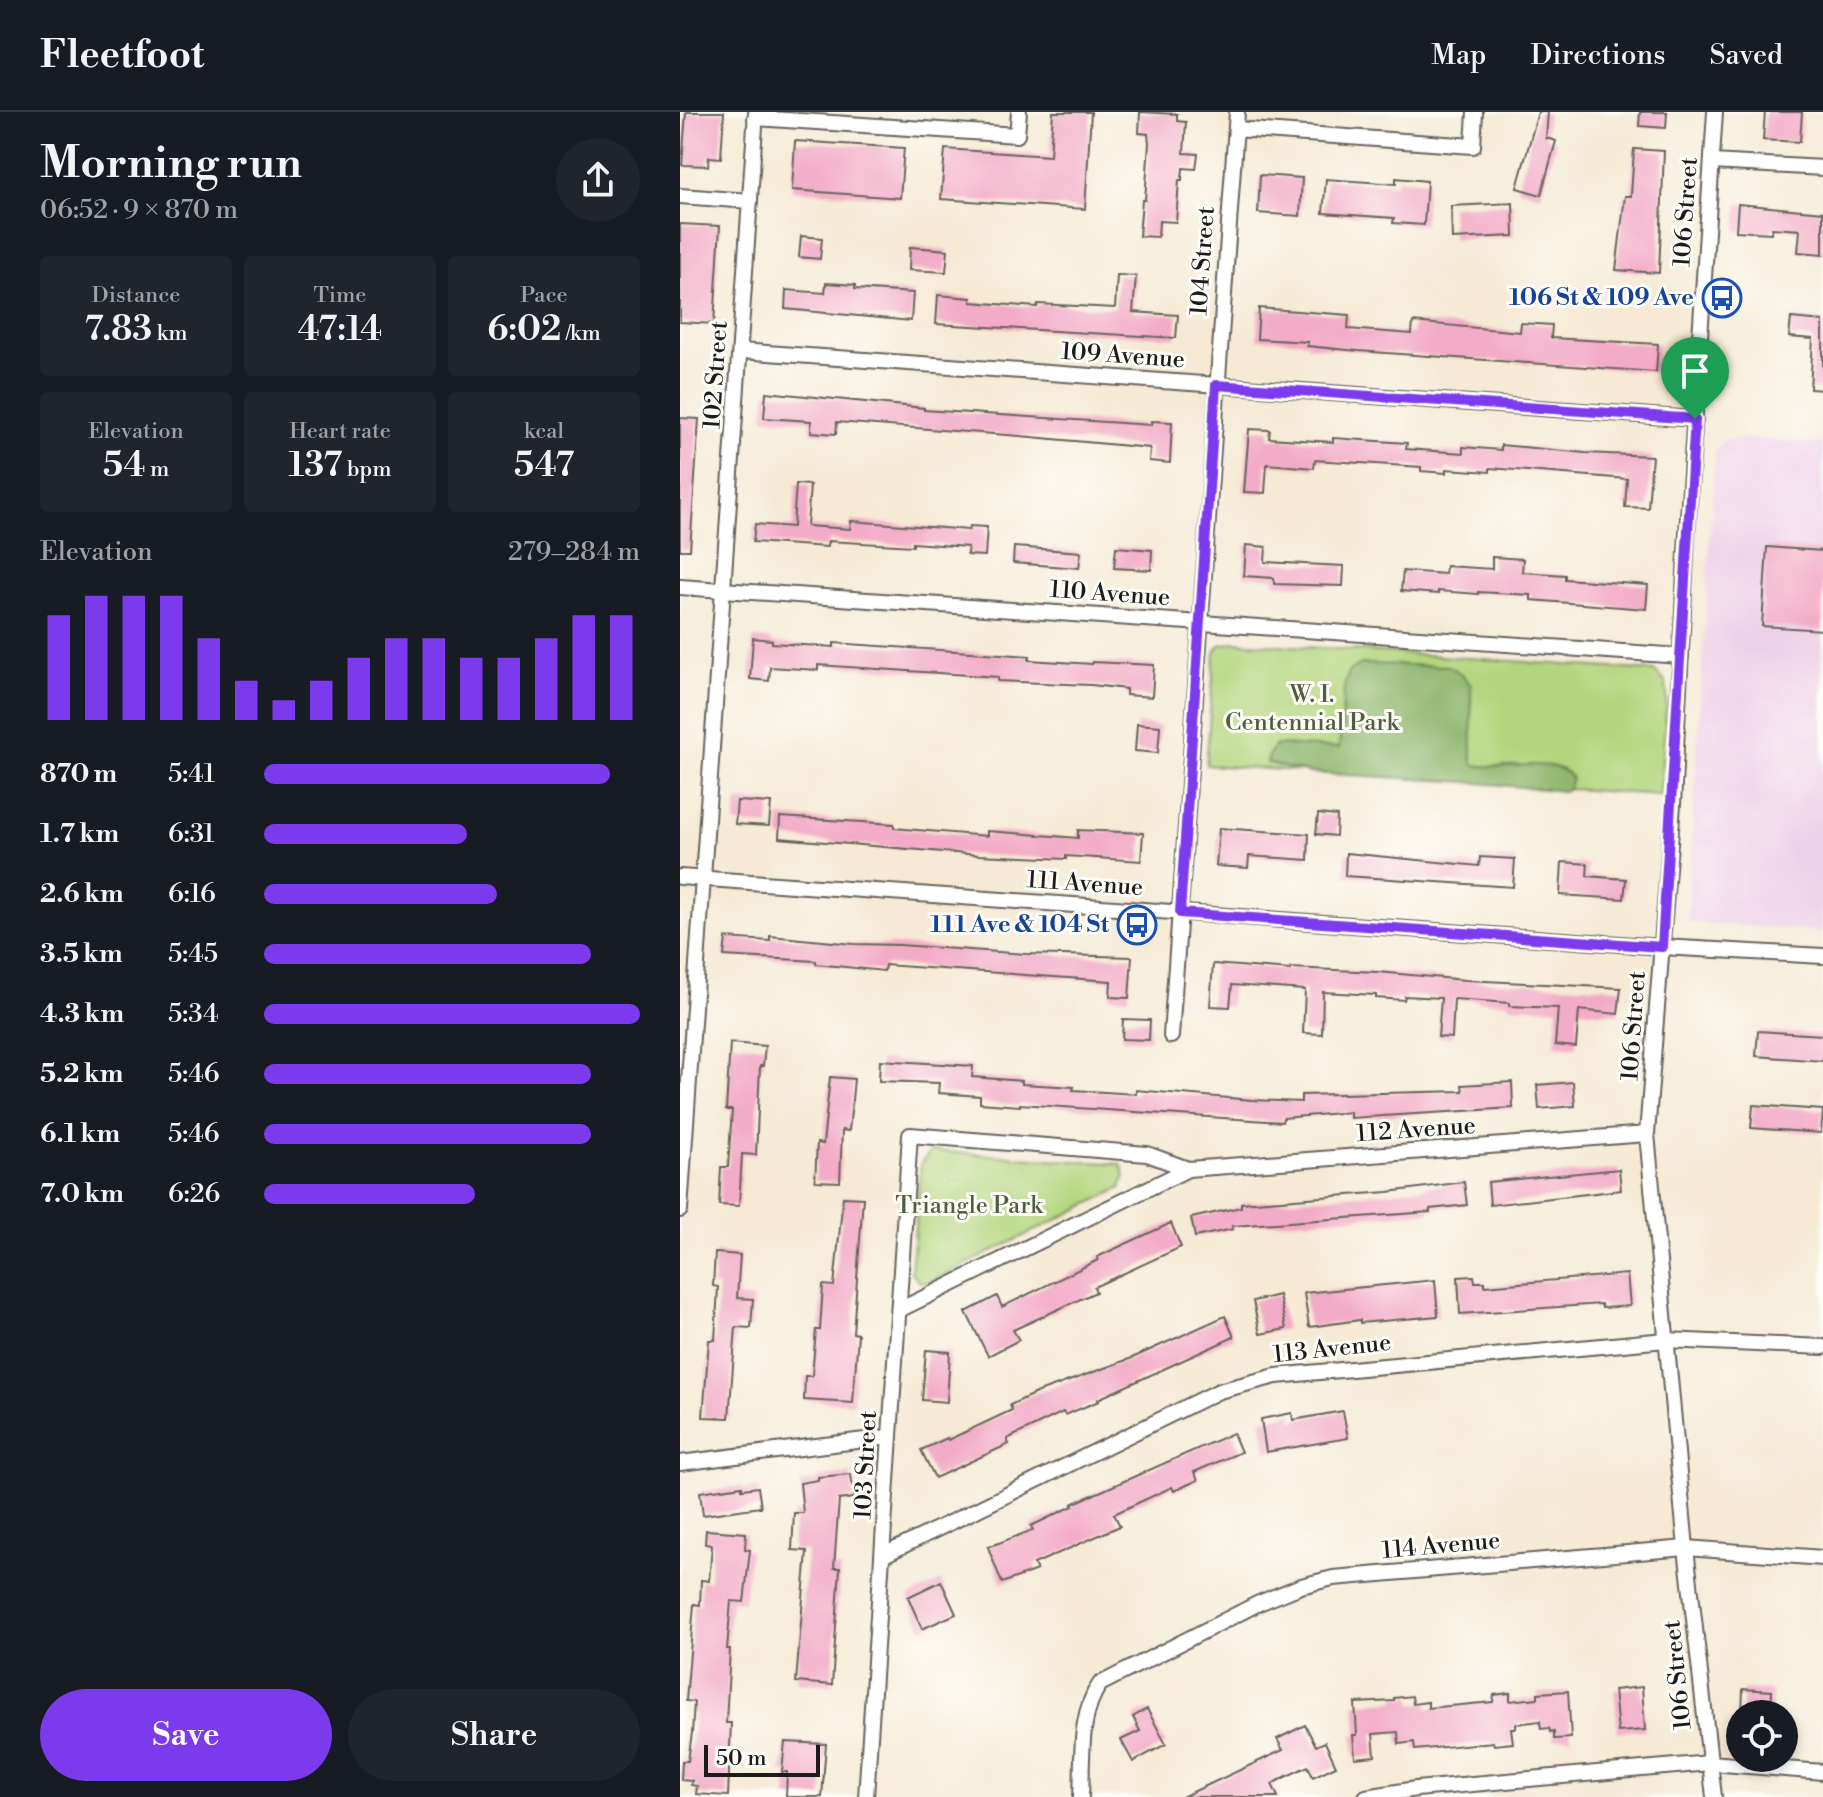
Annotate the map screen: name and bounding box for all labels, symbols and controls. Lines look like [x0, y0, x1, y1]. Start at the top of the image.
text: Fleetfoot [40, 32, 204, 79]
text: Map [1431, 38, 1486, 73]
text: Directions [1530, 38, 1665, 73]
text: Saved [1709, 38, 1783, 73]
text: Morning run [40, 136, 302, 191]
button: share [556, 138, 640, 222]
street label: 106 Street [1667, 156, 1705, 268]
text: 06:52 · 9 × 870 m [40, 194, 238, 226]
street label: 104 Street [1184, 205, 1222, 317]
bus stop icon: 106 St & 109 Ave [1701, 277, 1743, 319]
text: Distance [92, 282, 180, 309]
text: Time [314, 282, 366, 309]
text: Pace [520, 282, 568, 309]
place label: 106 St & 109 Ave [1509, 283, 1694, 313]
text: 7.83 [84, 309, 152, 351]
text: 47:14 [298, 309, 382, 351]
text: 6:02 [487, 309, 561, 351]
street label: 102 Street [697, 319, 735, 430]
text: km [152, 320, 188, 347]
text: /km [561, 320, 601, 347]
street label: 109 Avenue [1060, 337, 1186, 375]
pin [1661, 337, 1729, 419]
icon: arrive [1673, 349, 1717, 393]
text: Elevation [88, 418, 184, 445]
text: Heart rate [289, 418, 391, 445]
text: kcal [524, 418, 564, 445]
text: 54 [103, 445, 146, 487]
text: 137 [288, 445, 342, 487]
text: 547 [514, 445, 574, 487]
text: m [146, 456, 169, 483]
text: bpm [342, 456, 392, 483]
text: Elevation [40, 536, 153, 568]
text: 279–284 m [508, 536, 640, 568]
street label: 110 Avenue [1049, 575, 1171, 613]
park label: W. I. Centennial Park [1225, 680, 1400, 738]
text: 870 m [40, 758, 117, 790]
text: 5:41 [168, 758, 215, 790]
text: 1.7 km [40, 818, 119, 850]
text: 6:31 [168, 818, 215, 850]
street label: 111 Avenue [1026, 865, 1144, 903]
text: 2.6 km [40, 878, 124, 910]
text: 6:16 [168, 878, 216, 910]
bus stop icon: 111 Ave & 104 St [1116, 904, 1158, 946]
place label: 111 Ave & 104 St [930, 910, 1109, 940]
text: 3.5 km [40, 938, 123, 970]
text: 5:45 [168, 938, 218, 970]
street label: 106 Street [1615, 970, 1653, 1082]
text: 4.3 km [40, 998, 124, 1030]
text: 5:34 [168, 998, 218, 1030]
text: 5.2 km [40, 1058, 123, 1090]
text: 5:46 [168, 1058, 219, 1090]
street label: 112 Avenue [1355, 1111, 1477, 1149]
text: 6.1 km [40, 1118, 120, 1150]
text: 5:46 [168, 1118, 219, 1150]
text: 7.0 km [40, 1178, 124, 1210]
text: 6:26 [168, 1178, 220, 1210]
park label: Triangle Park [895, 1191, 1044, 1221]
street label: 113 Avenue [1271, 1328, 1393, 1370]
street label: 103 Street [848, 1409, 884, 1520]
street label: 114 Avenue [1381, 1526, 1501, 1566]
street label: 106 Street [1657, 1618, 1699, 1731]
button: Save [40, 1689, 332, 1781]
button: Share [348, 1689, 640, 1781]
map controls [1726, 1700, 1798, 1772]
button: locate [1726, 1700, 1798, 1772]
scale bar [704, 1741, 820, 1777]
text: 50 m [716, 1745, 767, 1772]

